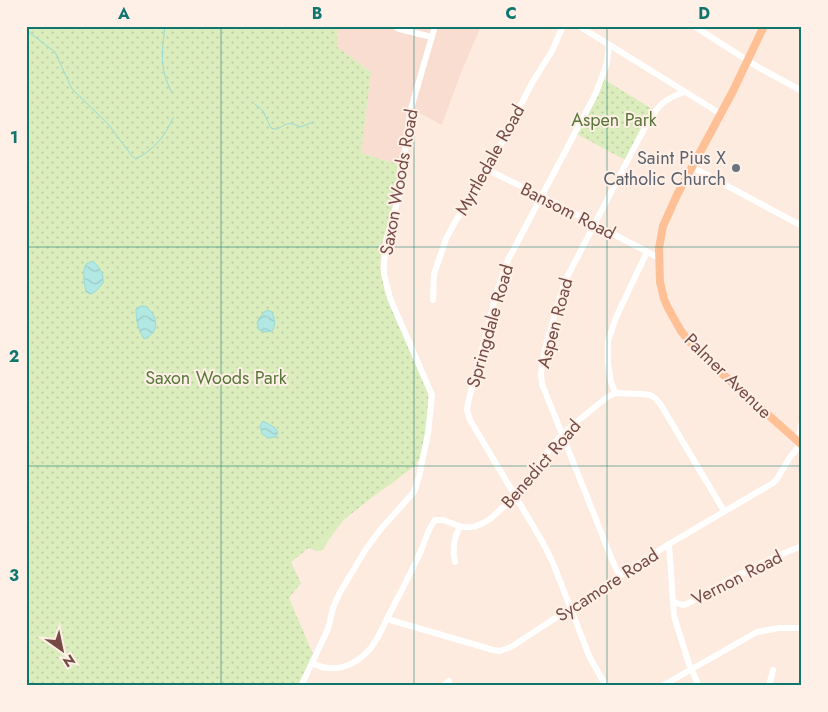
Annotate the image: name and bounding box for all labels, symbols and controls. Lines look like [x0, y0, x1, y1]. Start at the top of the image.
text: A [117, 2, 130, 25]
text: B [312, 2, 322, 25]
text: C [505, 2, 517, 25]
text: D [698, 2, 710, 25]
street label: Myrtledale Road [449, 100, 531, 220]
street label: Saxon Woods Road [373, 107, 425, 257]
park label: Aspen Park [571, 107, 657, 133]
text: 1 [10, 126, 18, 149]
place label: Saint Pius X Catholic Church [603, 145, 726, 192]
marker: Saint Pius X Catholic Church [730, 162, 742, 174]
street label: Bansom Road [516, 176, 620, 246]
street label: Springdale Road [460, 261, 520, 391]
street label: Aspen Road [530, 275, 580, 371]
street label: Palmer Avenue [678, 327, 778, 425]
text: 2 [9, 345, 19, 368]
park label: Saxon Woods Park [145, 365, 287, 391]
street label: Benedict Road [495, 414, 587, 514]
street label: Sycamore Road [550, 542, 664, 628]
street label: Vernon Road [687, 544, 787, 612]
text: 3 [9, 564, 19, 587]
north arrow [38, 624, 88, 674]
text: N [59, 649, 79, 672]

